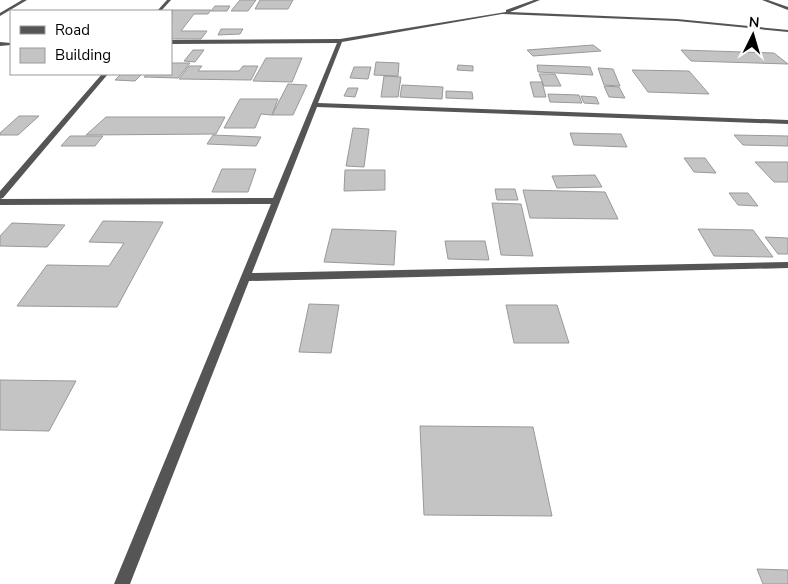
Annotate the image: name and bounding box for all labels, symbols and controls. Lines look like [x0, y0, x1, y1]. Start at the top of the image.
legend [10, 10, 172, 75]
north arrow [728, 10, 778, 60]
text: N [748, 13, 760, 32]
text: Road [55, 20, 90, 40]
text: Building [55, 45, 111, 65]

